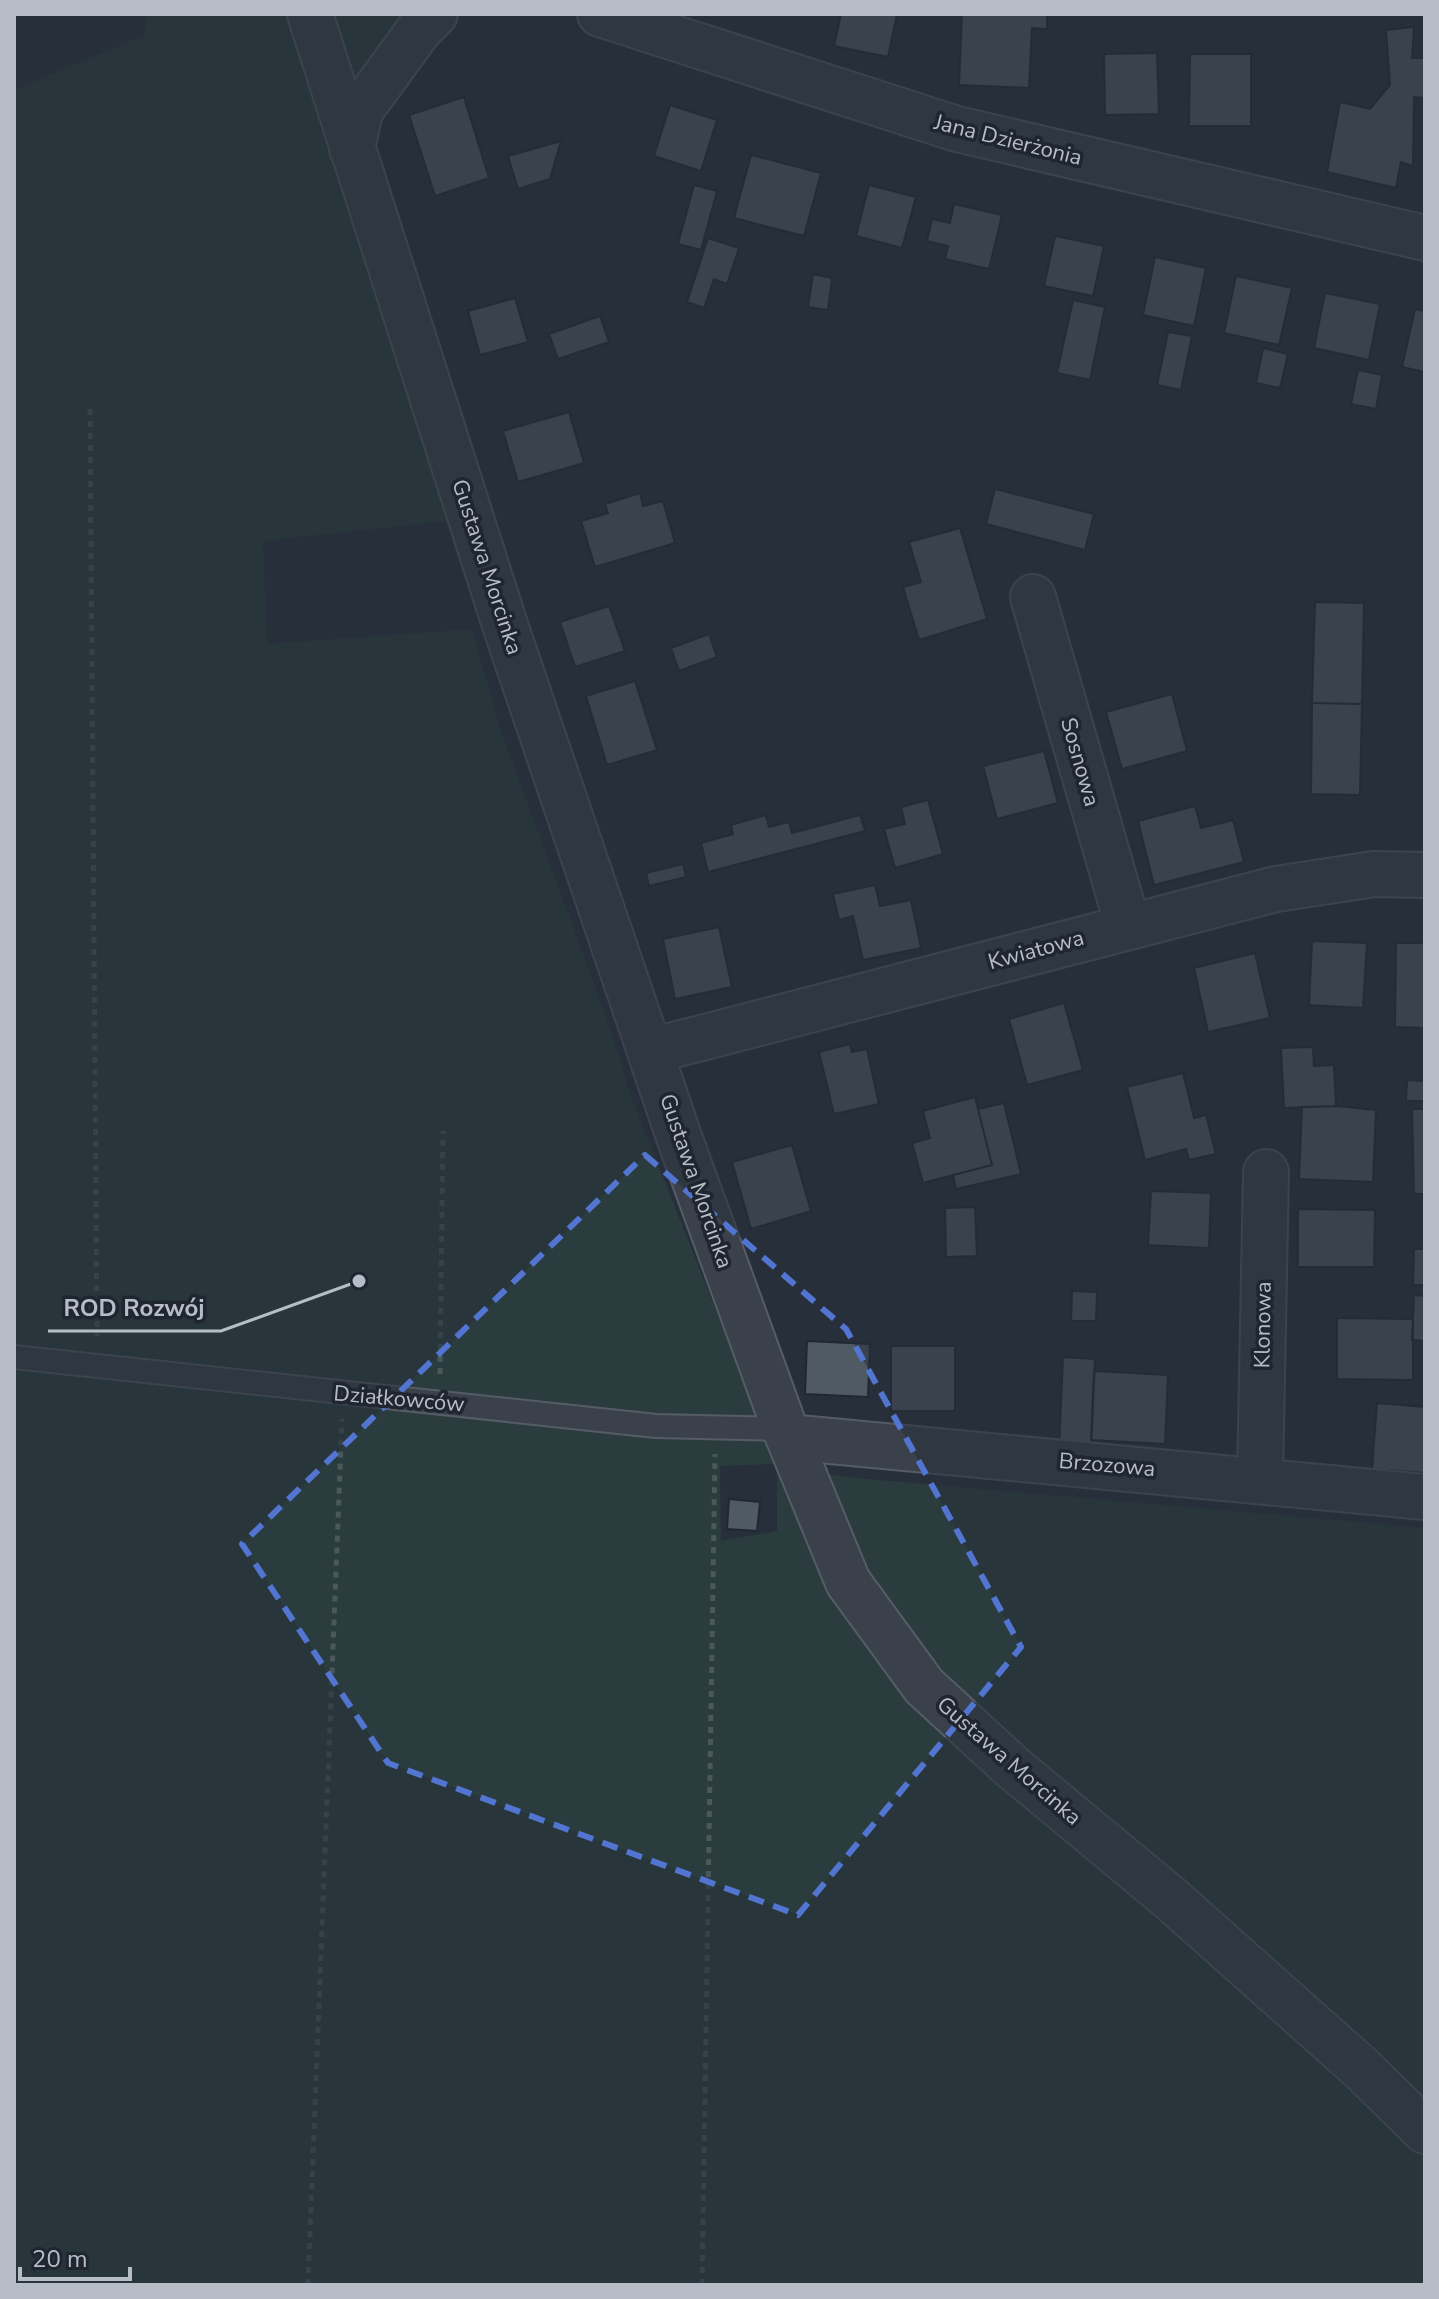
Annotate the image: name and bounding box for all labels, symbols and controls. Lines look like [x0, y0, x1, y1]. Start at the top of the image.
street label: Jana Dzierżonia [930, 107, 1085, 173]
street label: Gustawa Morcinka [444, 475, 530, 659]
street label: Sosnowa [1053, 714, 1107, 810]
street label: Kwiatowa [985, 923, 1087, 977]
street label: Gustawa Morcinka [652, 1090, 740, 1272]
street label: Klonowa [1247, 1281, 1279, 1369]
callout: ROD Rozwój [48, 1283, 221, 1331]
text: ROD Rozwój [63, 1292, 205, 1324]
street label: Działkowców [332, 1378, 466, 1420]
street label: Brzozowa [1057, 1446, 1157, 1484]
street label: Gustawa Morcinka [930, 1690, 1088, 1832]
scale bar [20, 2231, 130, 2281]
text: 20 m [32, 2243, 88, 2275]

